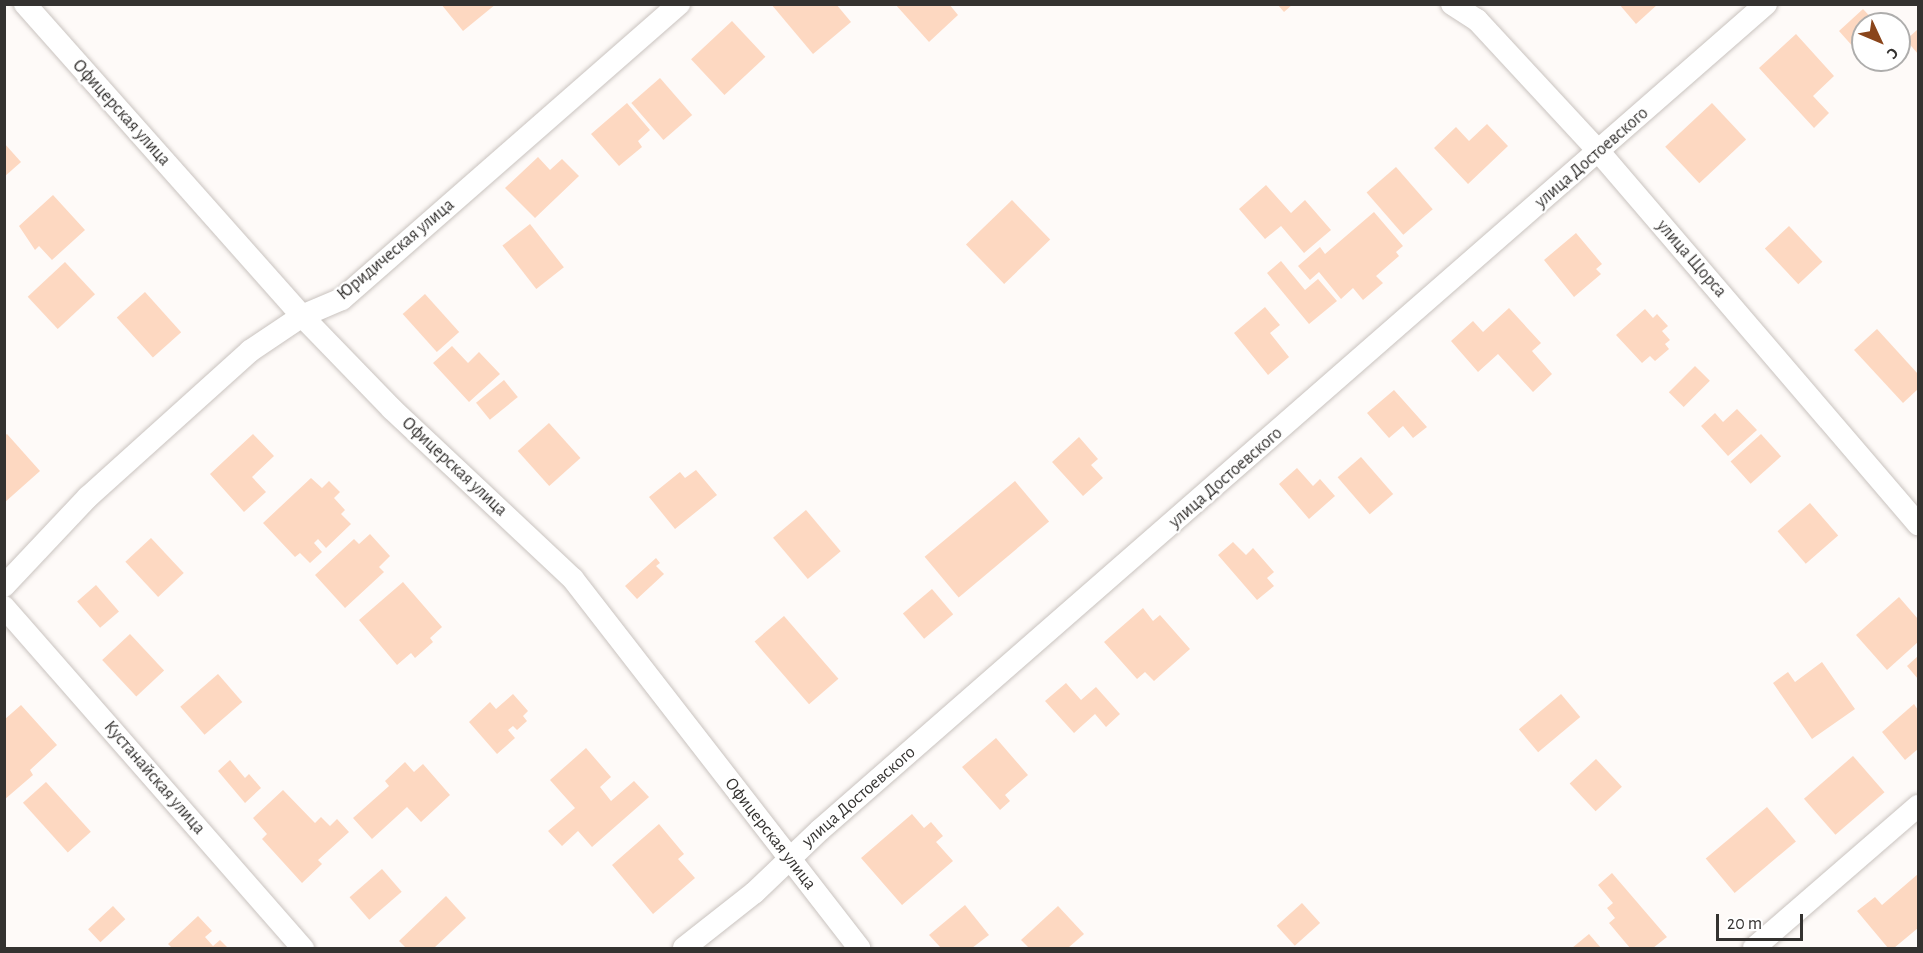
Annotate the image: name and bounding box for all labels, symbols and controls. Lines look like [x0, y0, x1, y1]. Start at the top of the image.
north arrow [1851, 12, 1911, 72]
text: С [1884, 44, 1901, 62]
street label: Офицерская улица [67, 55, 175, 171]
street label: улица Достоевского [1531, 103, 1653, 213]
street label: Юридическая улица [333, 195, 459, 305]
street label: улица Щорса [1651, 216, 1731, 302]
street label: Офицерская улица [397, 413, 511, 521]
street label: улица Достоевского [1165, 423, 1287, 533]
street label: Кустанайская улица [99, 717, 209, 839]
street label: улица Достоевского [798, 742, 920, 852]
street label: Офицерская улица [719, 774, 821, 894]
scale bar [1719, 902, 1806, 940]
text: 20 m [1727, 915, 1762, 933]

